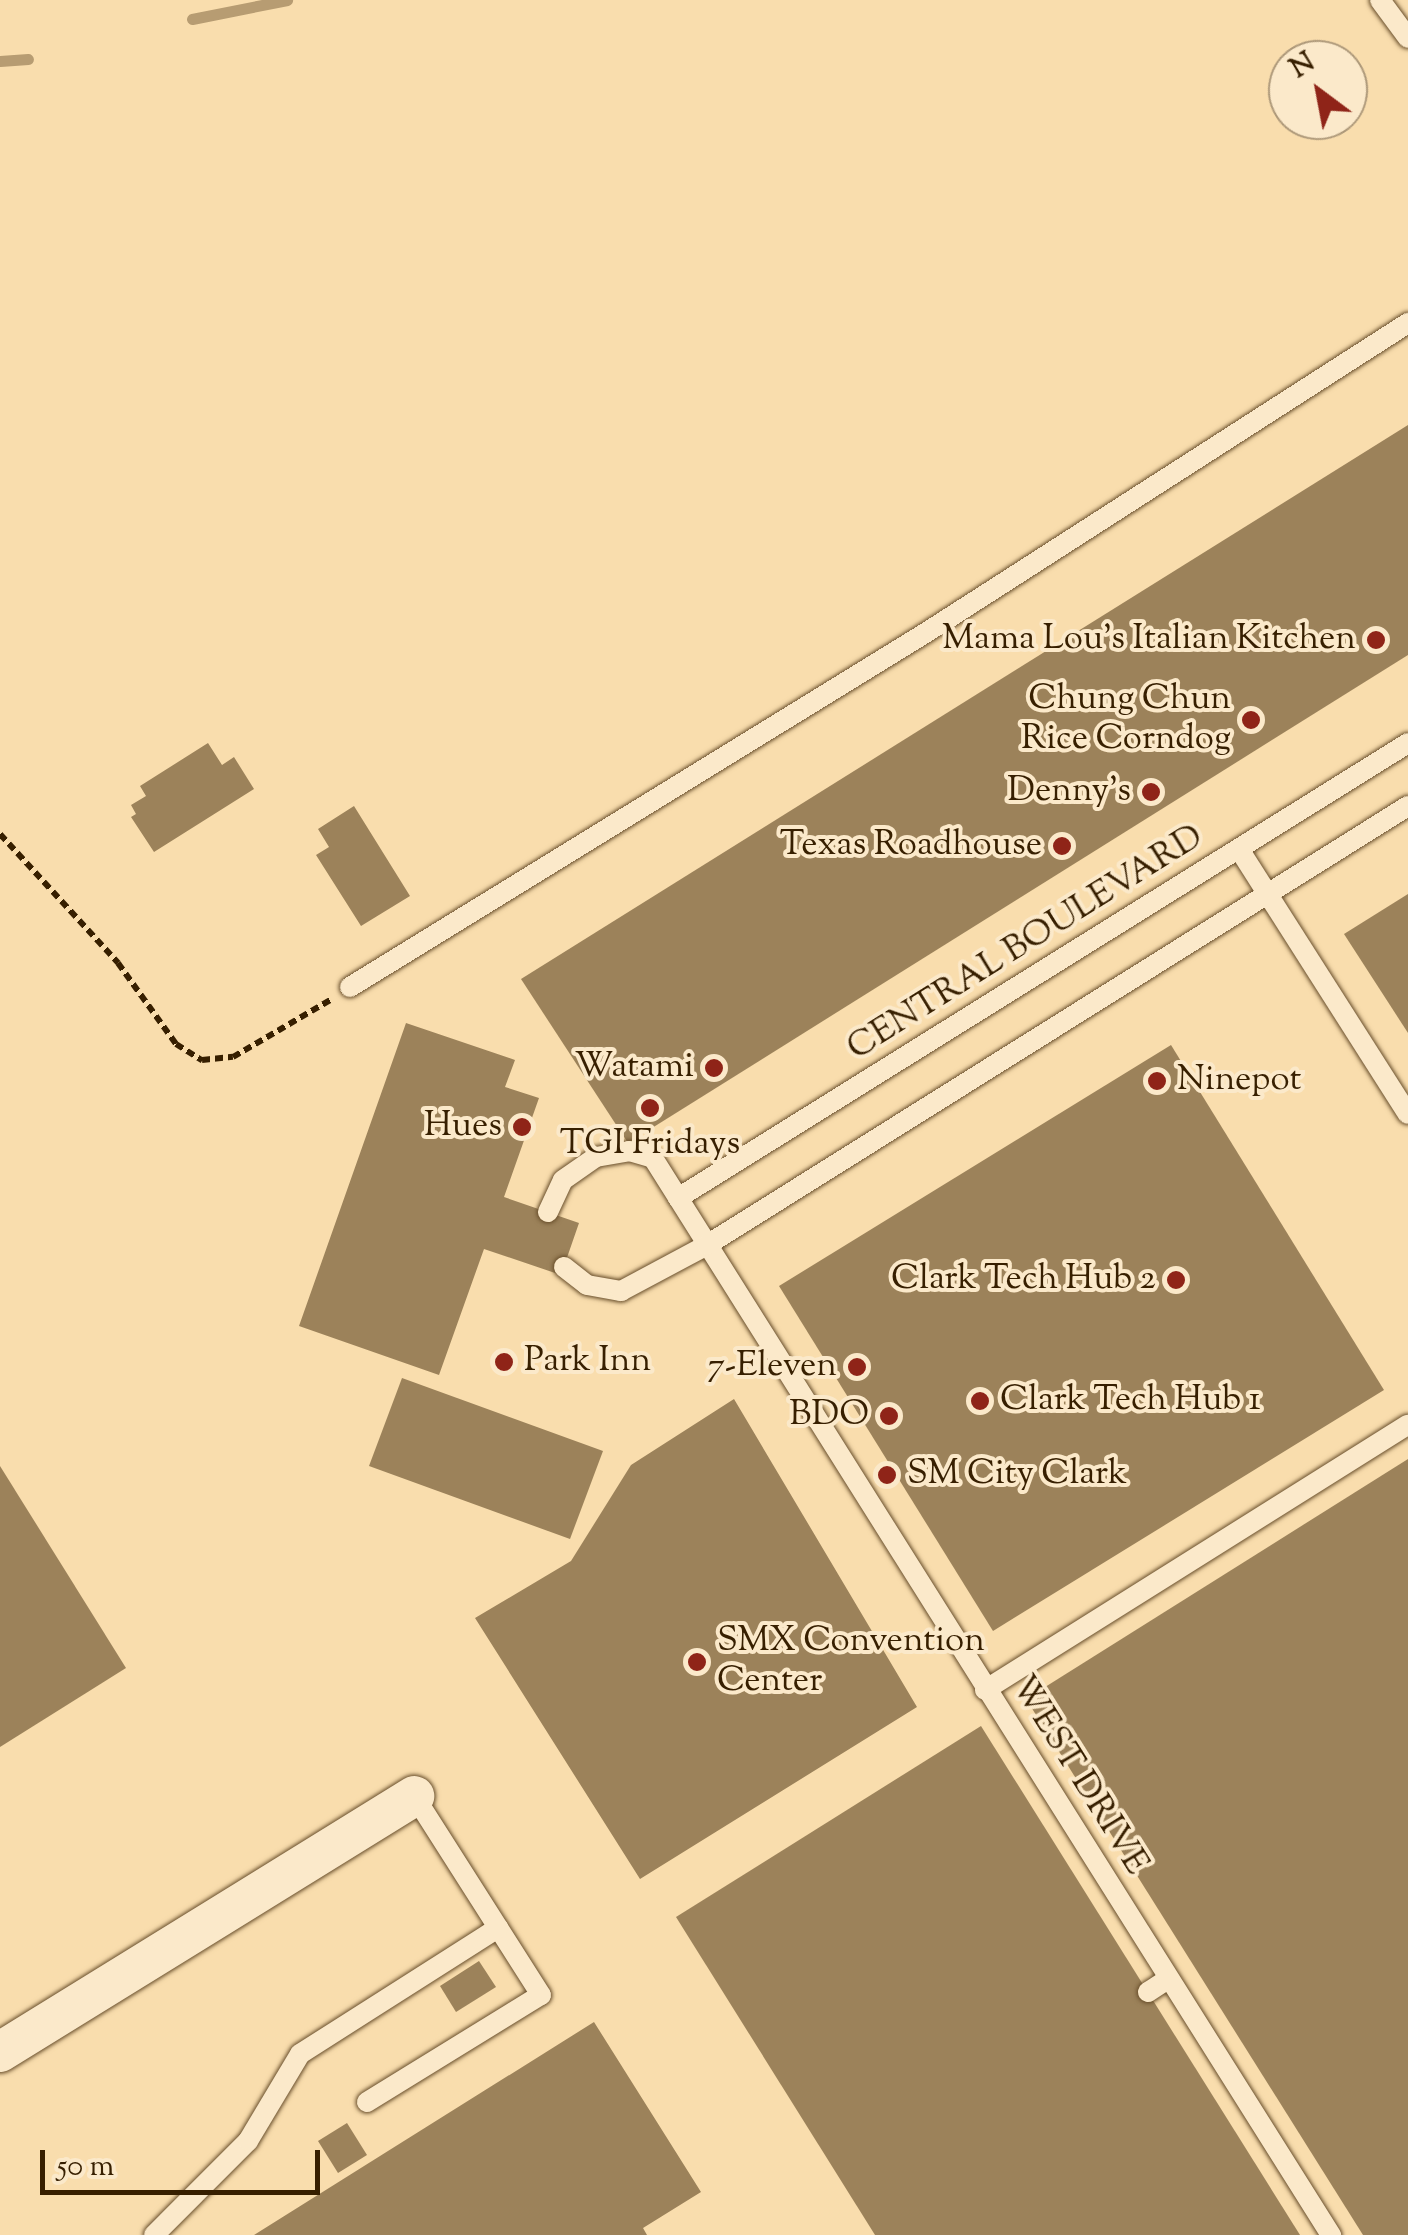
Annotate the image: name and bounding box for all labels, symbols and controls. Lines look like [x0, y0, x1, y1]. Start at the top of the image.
north arrow [1268, 40, 1368, 140]
text: N [1283, 43, 1323, 89]
place label: Mama Lou's Italian Kitchen [942, 619, 1356, 661]
marker: Mama Lou's Italian Kitchen [1365, 629, 1387, 651]
place label: Chung Chun Rice Corndog [1021, 679, 1231, 761]
marker: Chung Chun Rice Corndog [1240, 709, 1262, 731]
place label: Denny's [1007, 771, 1131, 813]
marker: Denny's [1140, 781, 1162, 803]
street label: CENTRAL BOULEVARD [840, 817, 1212, 1071]
place label: Texas Roadhouse [780, 825, 1042, 867]
marker: Texas Roadhouse [1051, 835, 1073, 857]
place label: Watami [574, 1047, 694, 1089]
marker: Watami [703, 1057, 725, 1079]
place label: Ninepot [1177, 1060, 1301, 1102]
marker: Ninepot [1146, 1070, 1168, 1092]
marker: TGI Fridays [639, 1097, 661, 1119]
place label: Hues [424, 1106, 502, 1148]
marker: Hues [511, 1116, 533, 1138]
place label: TGI Fridays [560, 1124, 740, 1166]
place label: Clark Tech Hub 2 [891, 1259, 1156, 1301]
marker: Clark Tech Hub 2 [1165, 1269, 1187, 1291]
place label: Park Inn [524, 1341, 651, 1383]
place label: 7-Eleven [708, 1346, 837, 1388]
marker: Park Inn [493, 1351, 515, 1373]
marker: 7-Eleven [846, 1356, 868, 1378]
place label: Clark Tech Hub 1 [1000, 1380, 1261, 1422]
marker: Clark Tech Hub 1 [969, 1390, 991, 1412]
place label: BDO [789, 1395, 869, 1437]
marker: BDO [878, 1405, 900, 1427]
place label: SM City Clark [907, 1454, 1127, 1496]
marker: SM City Clark [876, 1464, 898, 1486]
place label: SMX Convention Center [717, 1621, 985, 1703]
marker: SMX Convention Center [686, 1651, 708, 1673]
street label: WEST DRIVE [1000, 1669, 1156, 1883]
scale bar [45, 2130, 325, 2192]
text: 50 m [57, 2146, 114, 2189]

